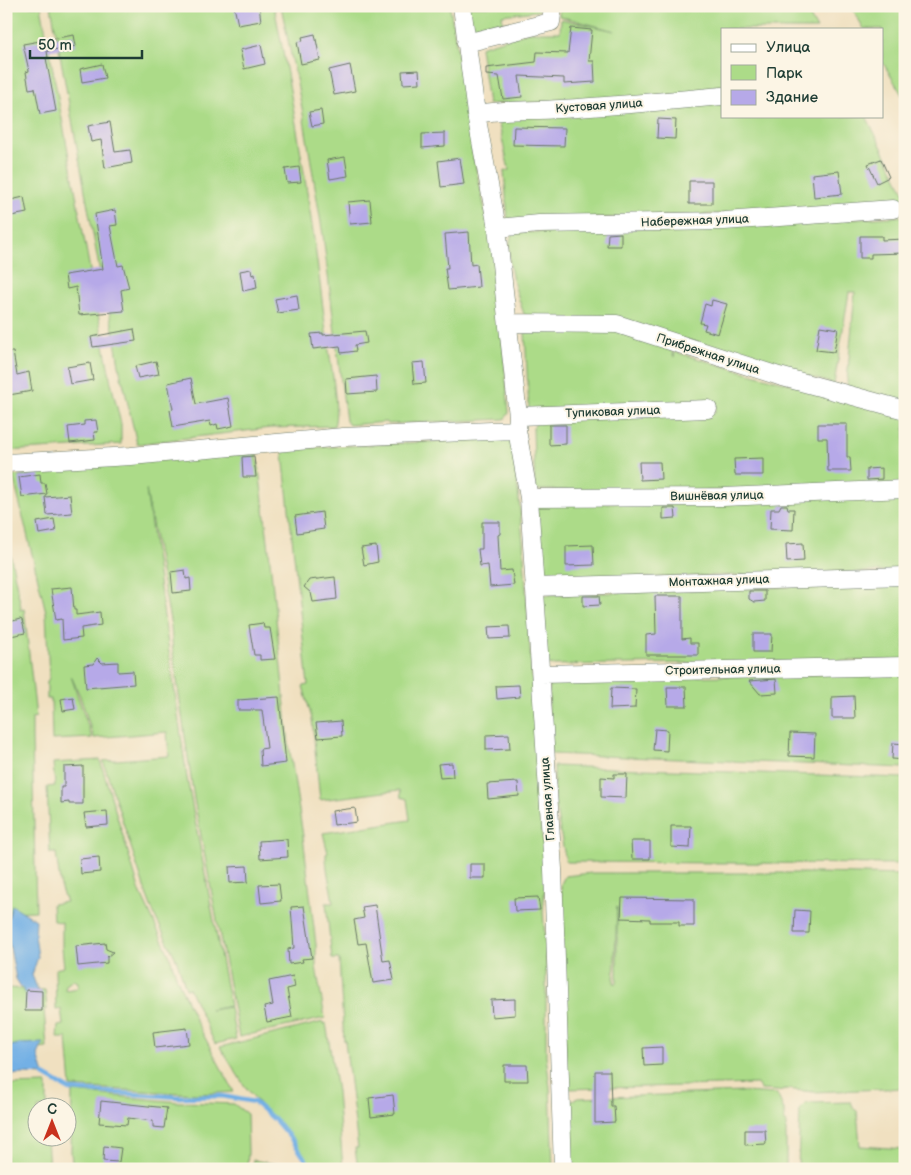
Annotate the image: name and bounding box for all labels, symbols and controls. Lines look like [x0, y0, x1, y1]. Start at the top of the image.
scale bar [30, 28, 142, 60]
legend [721, 28, 884, 118]
text: 50 m [38, 36, 72, 55]
text: Улица [766, 38, 811, 57]
text: Парк [766, 64, 803, 83]
text: Здание [766, 88, 818, 107]
street label: Кустовая улица [555, 95, 643, 117]
street label: Набережная улица [641, 212, 749, 230]
street label: Прибрежная улица [654, 330, 762, 378]
street label: Тупиковая улица [565, 403, 661, 421]
street label: Вишнёвая улица [670, 488, 764, 504]
street label: Монтажная улица [668, 572, 770, 590]
street label: Строительная улица [665, 661, 781, 679]
street label: Главная улица [538, 757, 558, 841]
north arrow [28, 1098, 78, 1148]
text: С [47, 1101, 57, 1118]

